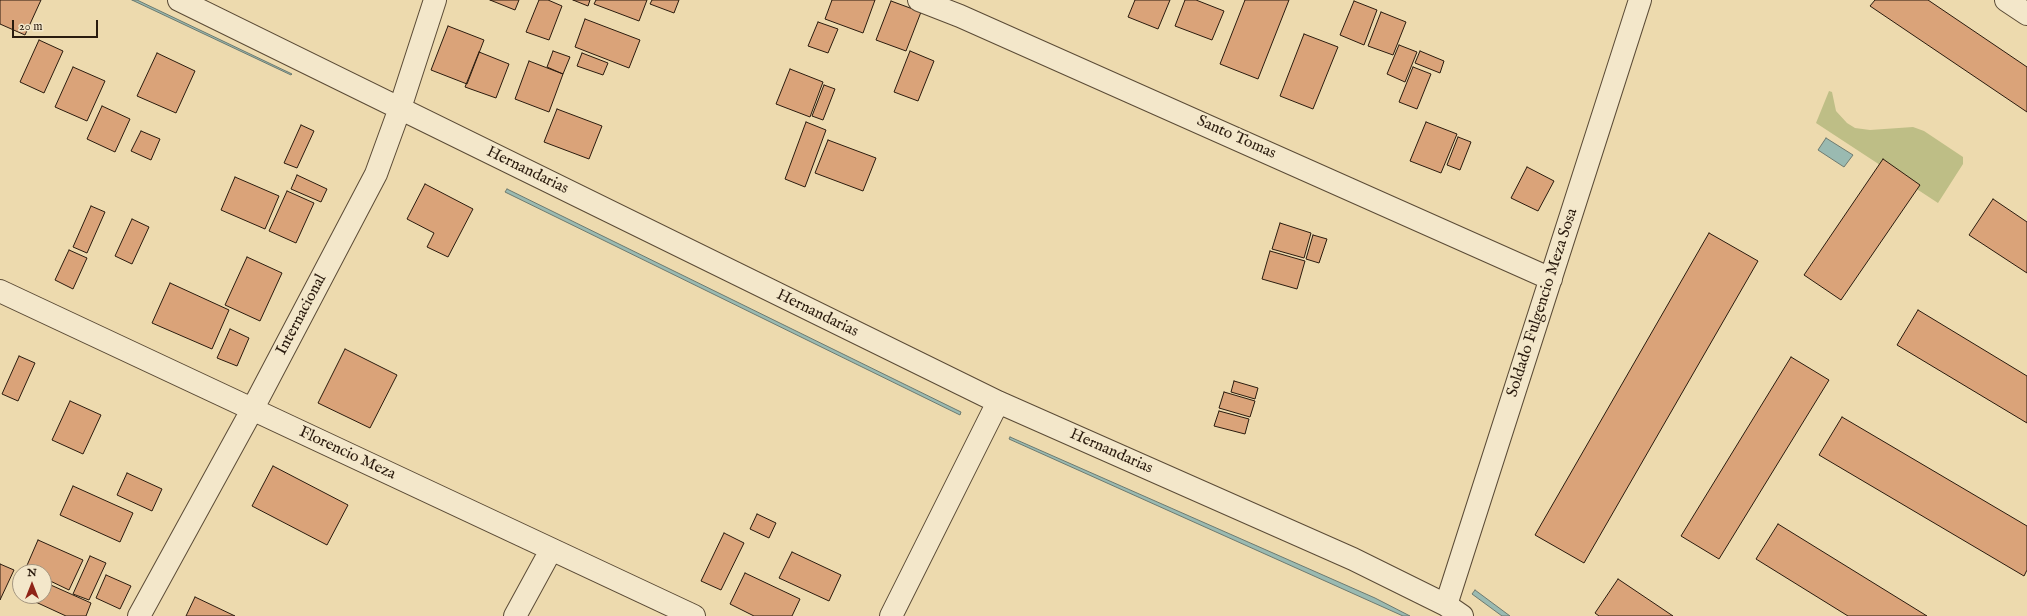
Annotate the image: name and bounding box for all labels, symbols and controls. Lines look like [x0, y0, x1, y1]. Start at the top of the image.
scale bar [14, 12, 100, 38]
text: 20 m [19, 19, 42, 34]
street label: Santo Tomas [1193, 112, 1279, 164]
street label: Hernandarias [483, 143, 571, 199]
street label: Soldado Fulgencio Meza Sosa [1503, 206, 1583, 400]
street label: Internacional [273, 271, 331, 359]
street label: Hernandarias [773, 286, 861, 342]
street label: Florencio Meza [296, 423, 398, 485]
street label: Hernandarias [1067, 425, 1155, 479]
north arrow [12, 564, 52, 604]
text: N [27, 566, 37, 580]

